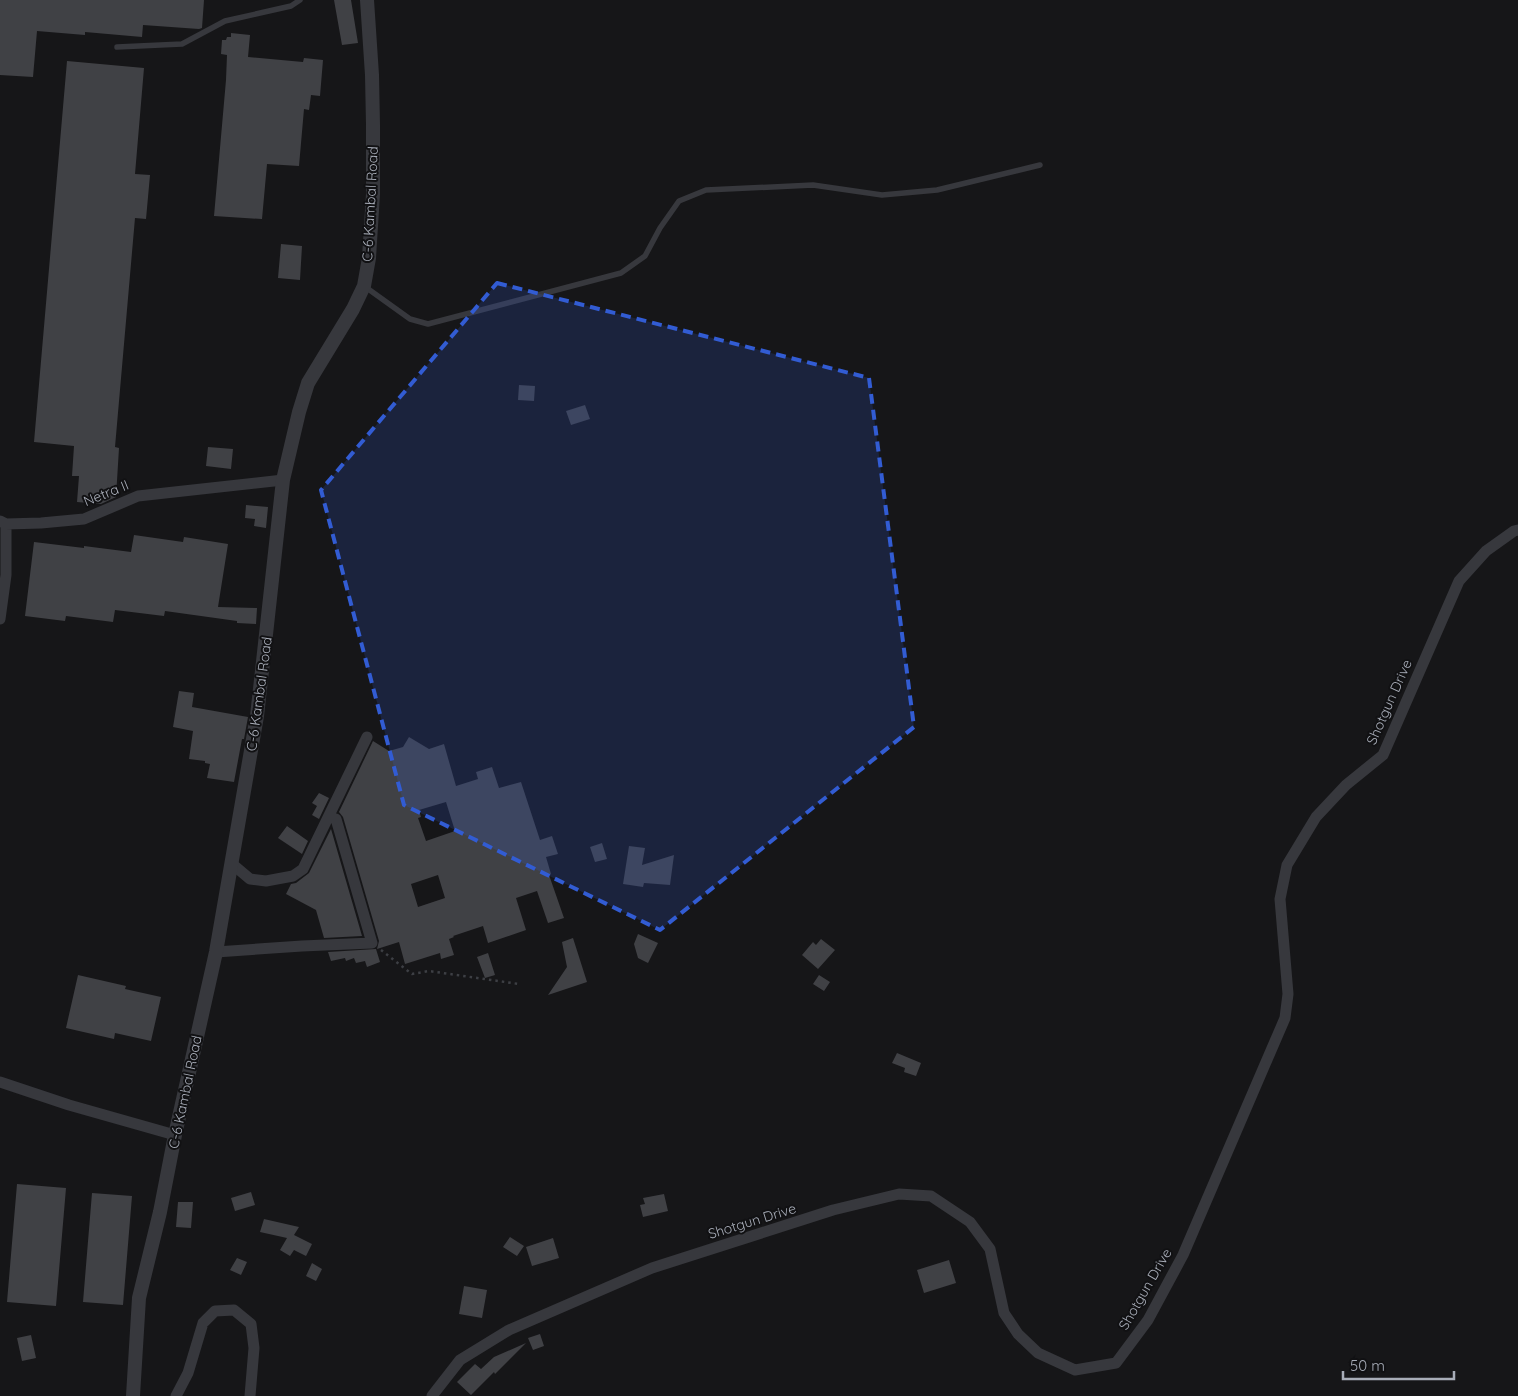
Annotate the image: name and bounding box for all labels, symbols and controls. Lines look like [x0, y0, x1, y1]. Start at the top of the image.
street label: C-6 Kambal Road [358, 146, 382, 262]
street label: Netra II [81, 476, 131, 510]
street label: C-6 Kambal Road [242, 636, 276, 752]
street label: Shotgun Drive [1362, 657, 1416, 747]
street label: C-6 Kambal Road [164, 1034, 206, 1150]
street label: Shotgun Drive [706, 1199, 798, 1243]
street label: Shotgun Drive [1114, 1245, 1176, 1333]
scale bar [1343, 1348, 1454, 1380]
text: 50 m [1350, 1356, 1385, 1375]

